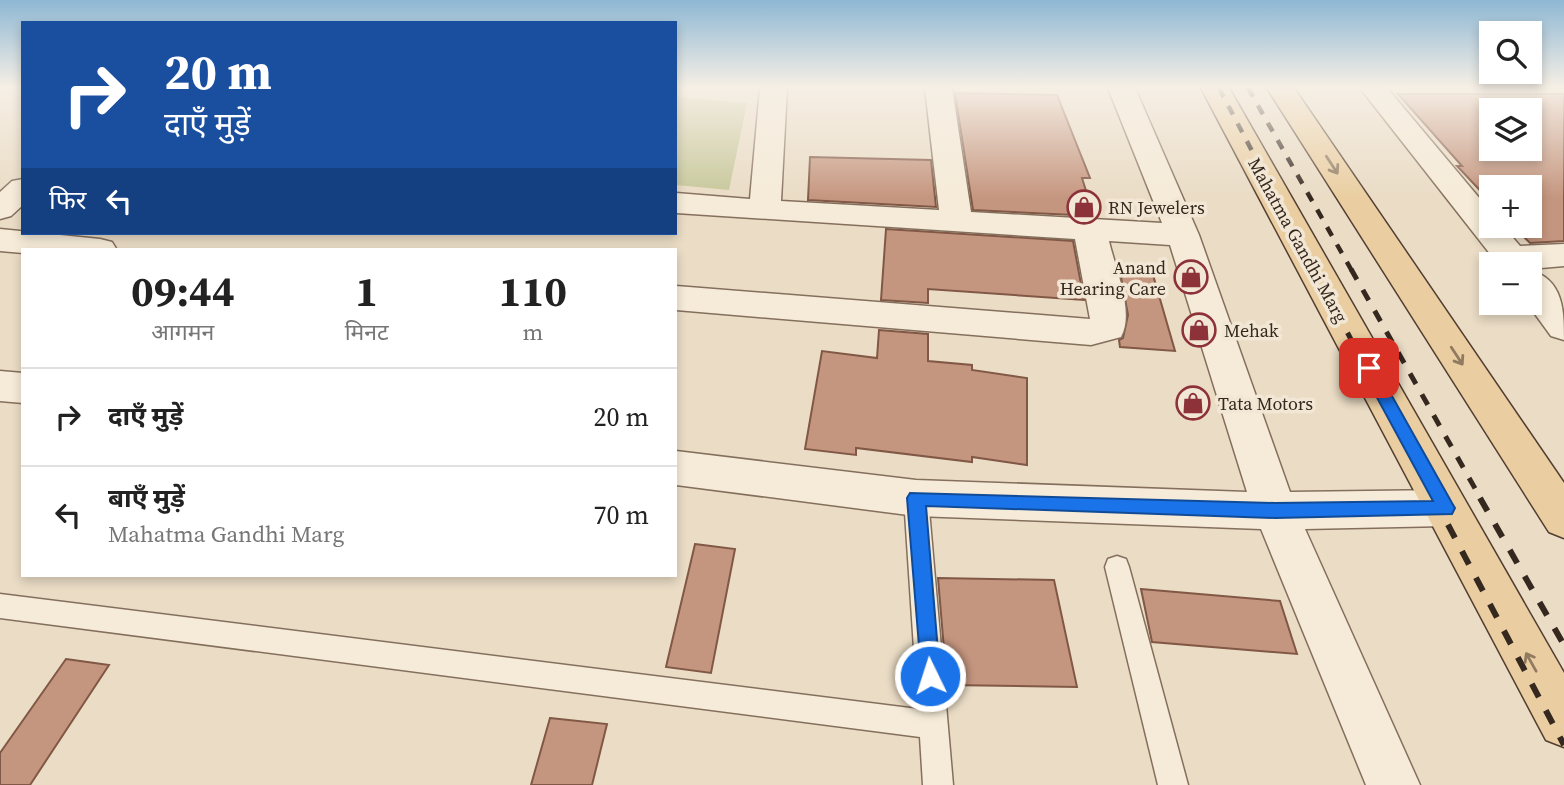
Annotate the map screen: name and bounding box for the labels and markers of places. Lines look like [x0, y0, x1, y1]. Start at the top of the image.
shop icon: RN Jewelers [1065, 188, 1103, 226]
place label: RN Jewelers [1108, 195, 1205, 220]
place label: Anand Hearing Care [1060, 255, 1166, 301]
shop icon: Anand Hearing Care [1172, 258, 1210, 296]
shop icon: Mehak [1180, 311, 1218, 349]
place label: Mehak [1224, 318, 1279, 343]
pin [1339, 338, 1399, 398]
shop icon: Tata Motors [1174, 384, 1212, 422]
place label: Tata Motors [1218, 391, 1313, 416]

